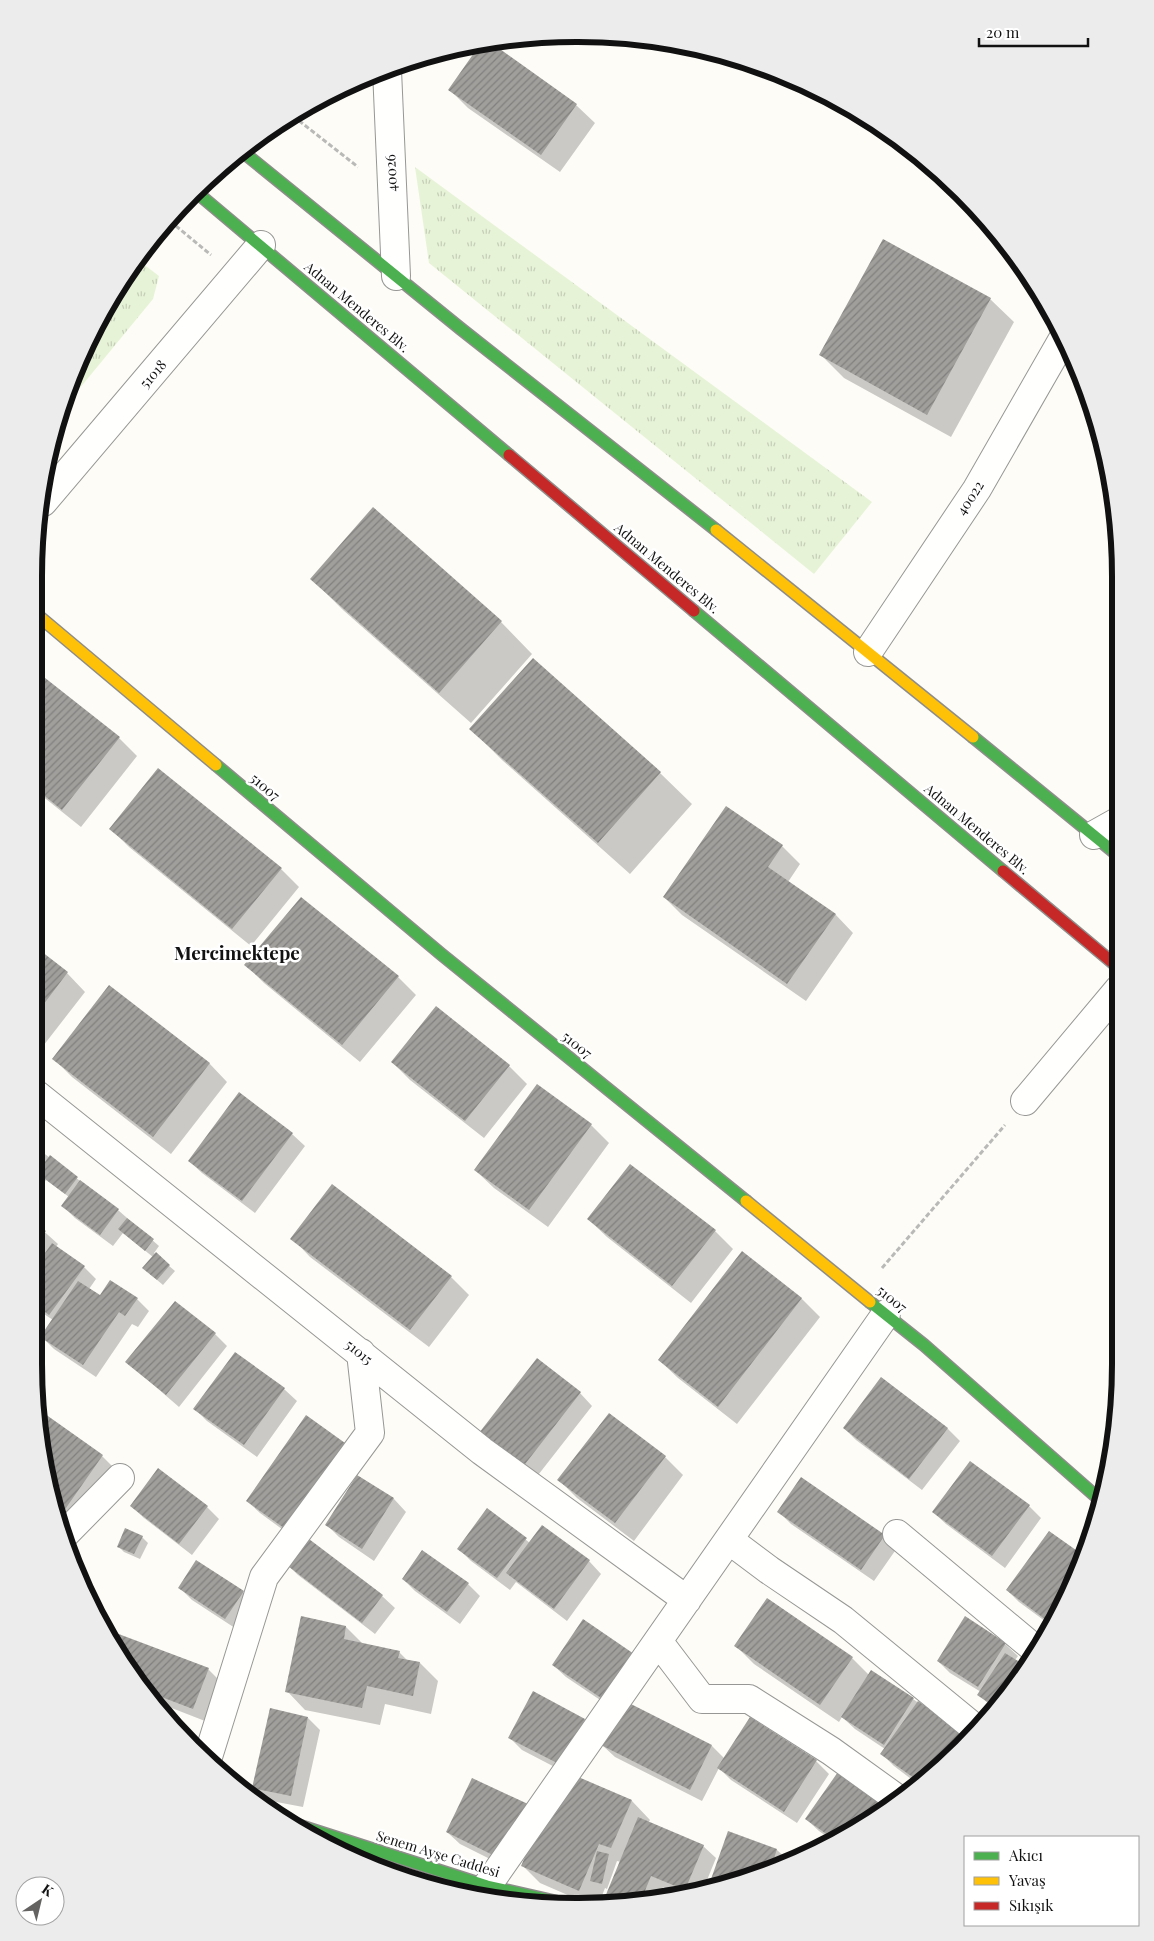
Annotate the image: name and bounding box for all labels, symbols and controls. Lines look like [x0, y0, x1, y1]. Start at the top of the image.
scale bar [979, 15, 1088, 47]
text: 20 m [986, 22, 1020, 42]
street label: 40026 [380, 154, 401, 192]
street label: Adnan Menderes Blv. [300, 256, 414, 356]
street label: 51018 [135, 355, 170, 392]
street label: 40022 [951, 477, 988, 518]
street label: Adnan Menderes Blv. [610, 517, 724, 617]
street label: 51007 [246, 769, 284, 805]
street label: Adnan Menderes Blv. [920, 778, 1034, 878]
district label: Mercimektepe [174, 939, 300, 965]
street label: 51007 [558, 1027, 597, 1063]
street label: 51007 [873, 1281, 912, 1317]
street label: 51015 [342, 1335, 377, 1369]
street label: Senem Ayşe Caddesi [374, 1826, 502, 1881]
legend [964, 1836, 1139, 1926]
text: Akıcı [1008, 1845, 1043, 1865]
text: Yavaş [1008, 1870, 1046, 1890]
north arrow [15, 1876, 65, 1926]
text: K [38, 1879, 58, 1901]
text: Sıkışık [1009, 1895, 1054, 1915]

